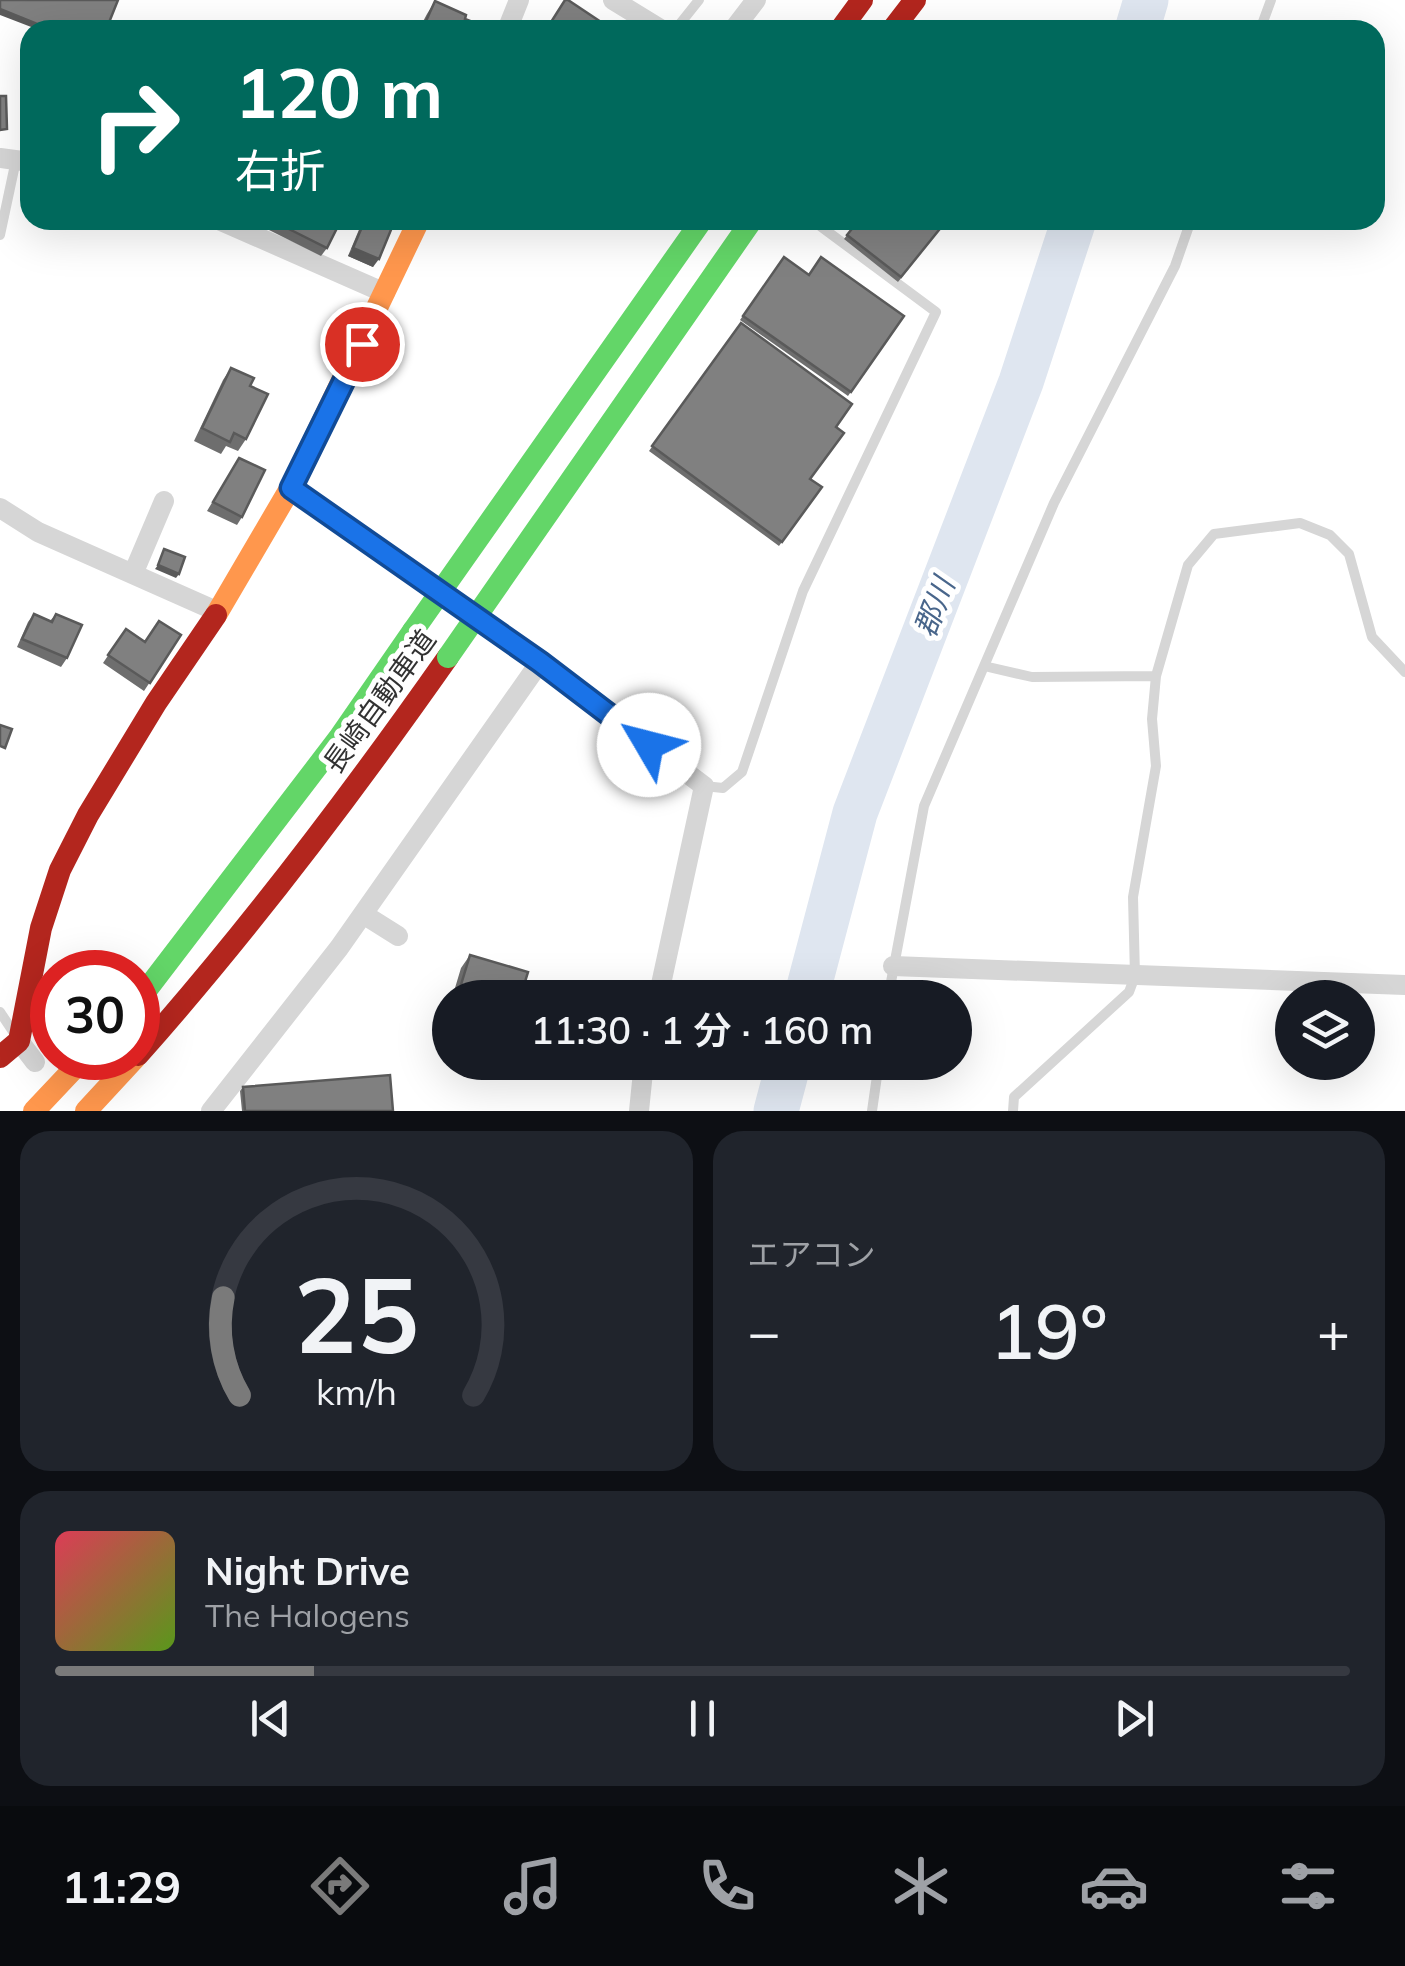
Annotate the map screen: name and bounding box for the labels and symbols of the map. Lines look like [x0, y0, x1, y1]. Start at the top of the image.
pin [320, 302, 405, 387]
water label: 郡川 [906, 569, 964, 642]
street label: 長崎自動車道 [315, 623, 443, 779]
position arrow [597, 693, 701, 797]
speed limit sign: 30 [30, 950, 160, 1080]

